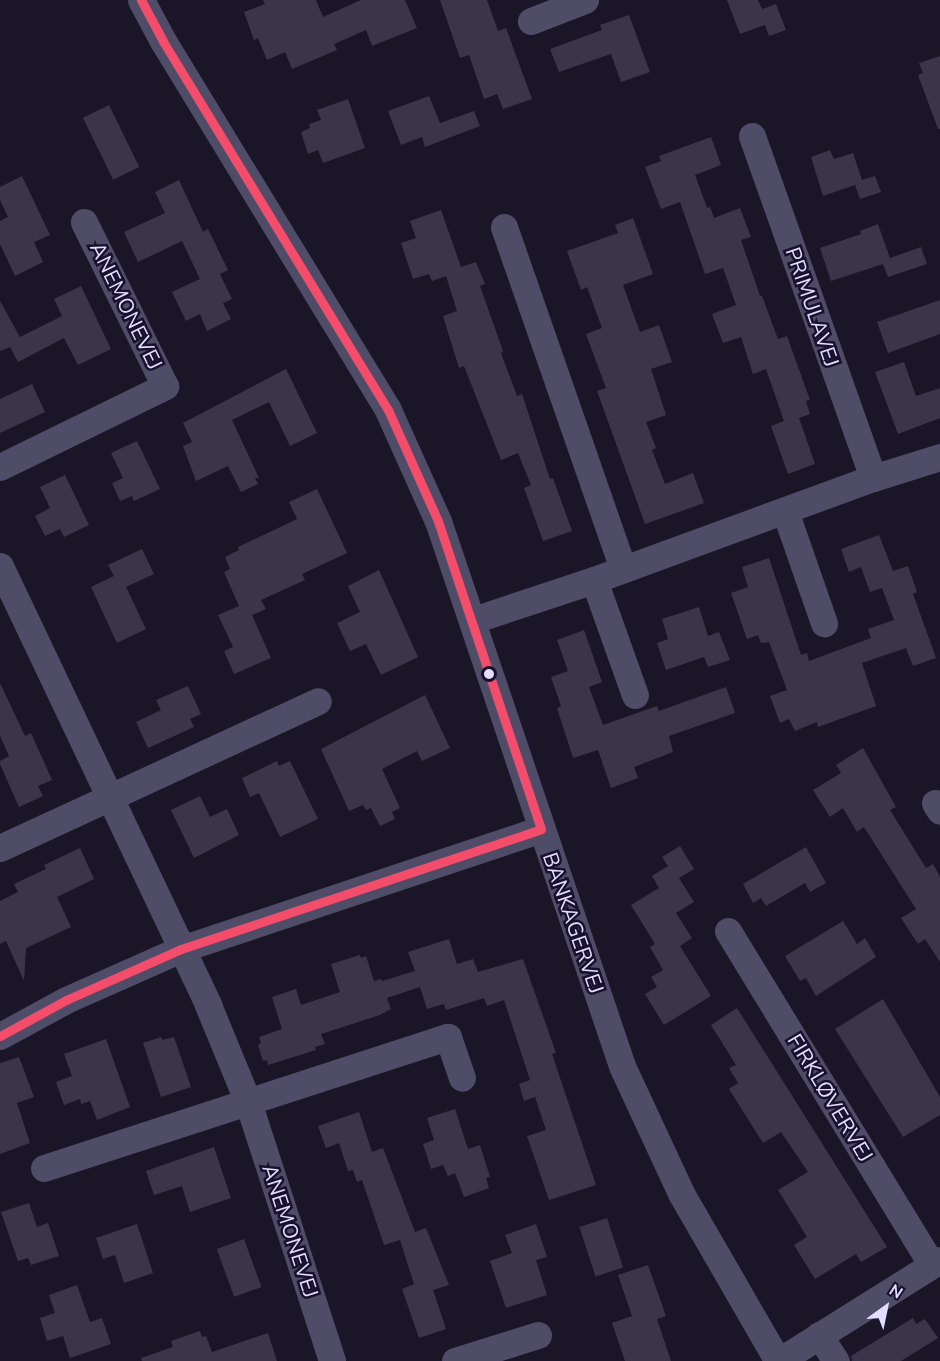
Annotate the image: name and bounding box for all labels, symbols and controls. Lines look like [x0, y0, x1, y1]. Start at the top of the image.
street label: ANEMONEVEJ [84, 238, 168, 374]
street label: PRIMULAVEJ [780, 244, 844, 370]
unlabelled marker [483, 668, 495, 680]
street label: BANKAGERVEJ [537, 849, 609, 997]
street label: FIRKLØVERVEJ [782, 1030, 878, 1166]
street label: ANEMONEVEJ [257, 1161, 323, 1301]
north arrow [856, 1277, 916, 1337]
text: N [885, 1279, 907, 1304]

